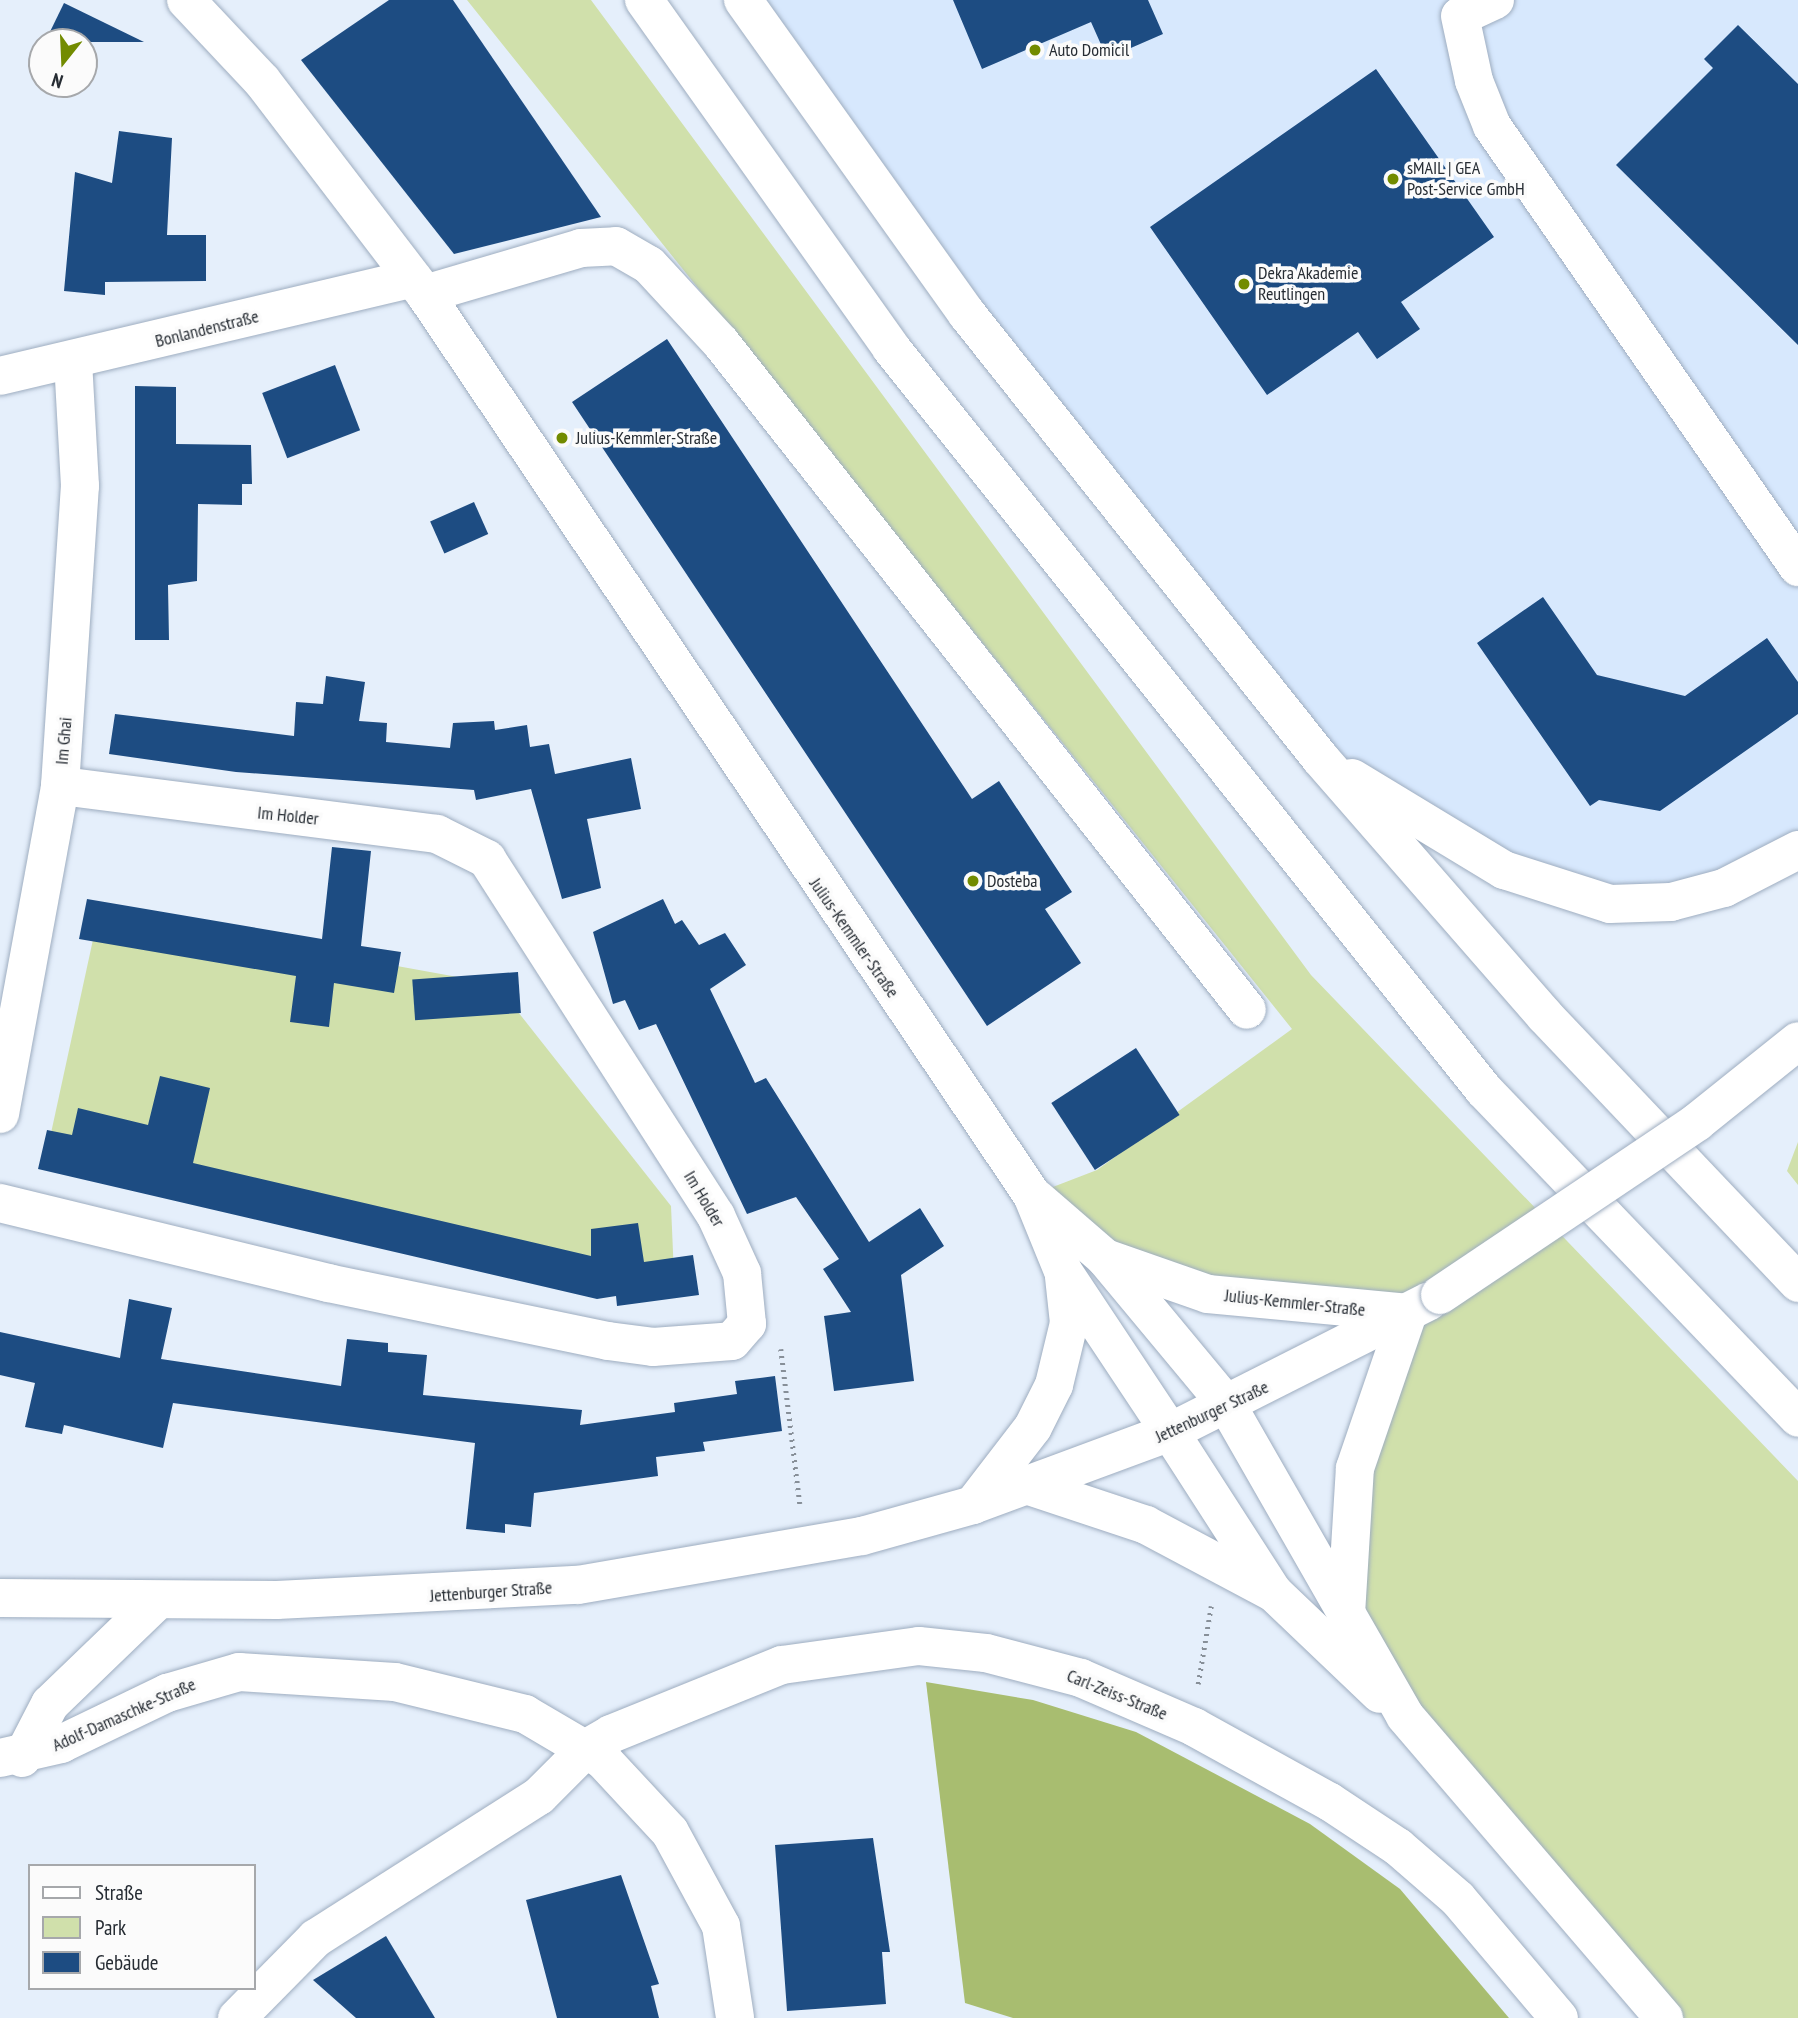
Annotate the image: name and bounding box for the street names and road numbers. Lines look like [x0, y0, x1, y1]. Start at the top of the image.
street label: Bonlandenstraße [153, 306, 261, 352]
street label: Im Ghai [51, 716, 77, 766]
street label: Im Holder [256, 802, 320, 830]
street label: Julius-Kemmler-Straße [805, 874, 903, 1002]
street label: Im Holder [679, 1167, 729, 1231]
street label: Julius-Kemmler-Straße [1224, 1285, 1366, 1321]
street label: Jettenburger Straße [1152, 1376, 1272, 1448]
street label: Jettenburger Straße [429, 1577, 553, 1607]
street label: Carl-Zeiss-Straße [1064, 1665, 1170, 1725]
street label: Adolf-Damaschke-Straße [49, 1674, 199, 1756]

